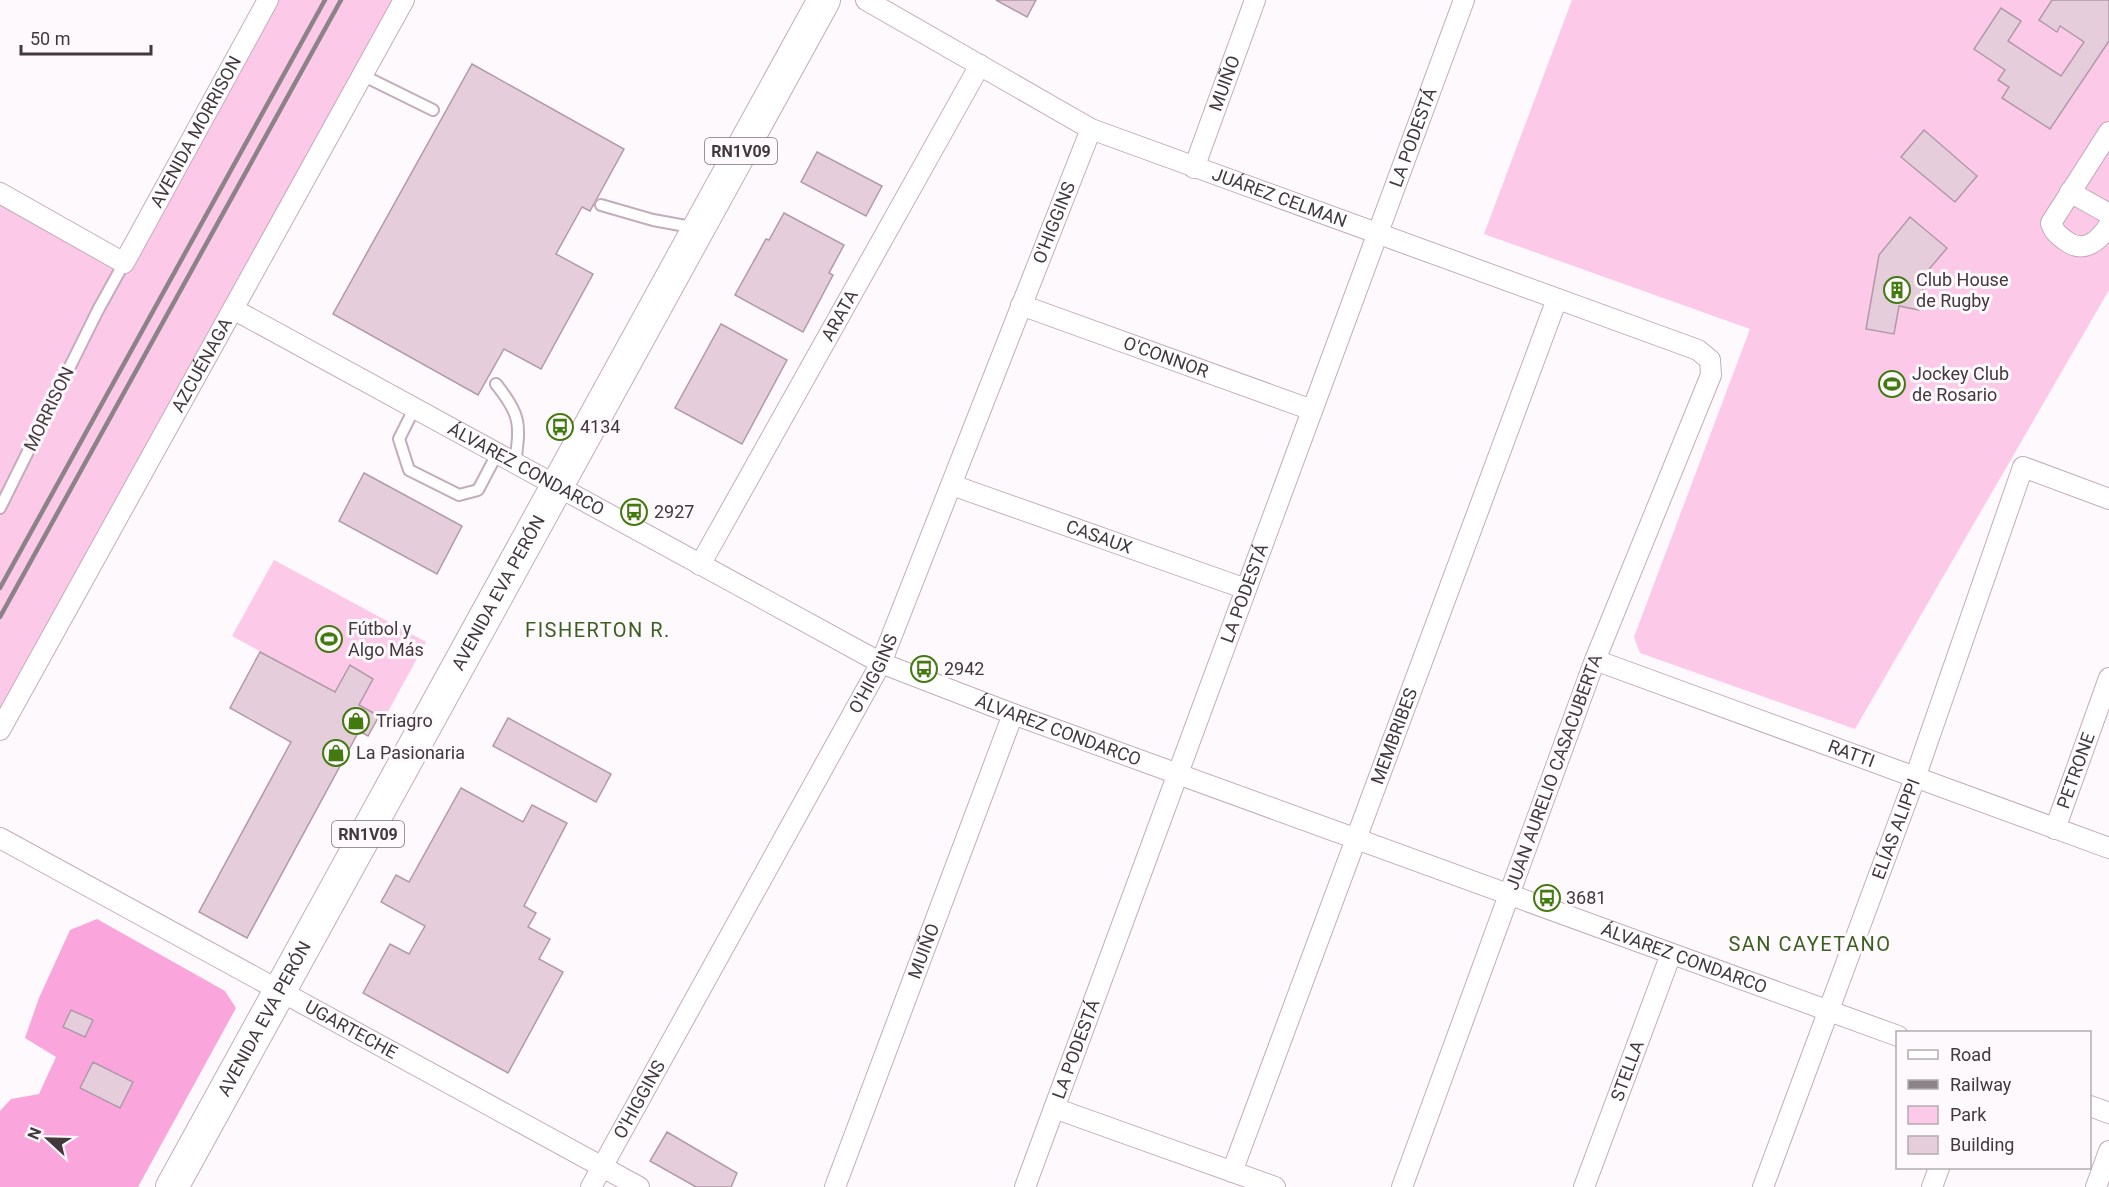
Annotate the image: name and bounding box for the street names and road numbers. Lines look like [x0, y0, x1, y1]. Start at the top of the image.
street label: AVENIDA MORRISON [146, 52, 245, 211]
street label: MUIÑO [1205, 53, 1244, 114]
street label: LA PODESTÁ [1385, 84, 1441, 190]
road number: RN1V09 [705, 138, 777, 164]
street label: JUÁREZ CELMAN [1209, 163, 1350, 231]
street label: O'HIGGINS [1028, 178, 1079, 267]
street label: ARATA [817, 286, 862, 344]
street label: AZCUÉNAGA [167, 314, 236, 416]
street label: O'CONNOR [1121, 332, 1211, 382]
street label: MORRISON [19, 363, 78, 454]
street label: ÁLVAREZ CONDARCO [445, 418, 608, 520]
street label: AVENIDA EVA PERÓN [447, 511, 549, 674]
street label: CASAUX [1063, 515, 1135, 558]
street label: LA PODESTÁ [1216, 540, 1272, 646]
street label: O'HIGGINS [844, 631, 901, 717]
street label: JUAN AURELIO CASACUBERTA [1501, 651, 1606, 893]
street label: MEMBRIBES [1366, 685, 1421, 787]
street label: ÁLVAREZ CONDARCO [973, 690, 1144, 770]
street label: PETRONE [2052, 730, 2099, 811]
street label: RATTI [1825, 735, 1878, 771]
street label: ELÍAS ALIPPI [1867, 775, 1924, 882]
road number: RN1V09 [332, 821, 404, 847]
street label: ÁLVAREZ CONDARCO [1599, 918, 1770, 997]
street label: MUIÑO [903, 920, 943, 982]
street label: AVENIDA EVA PERÓN [213, 937, 315, 1100]
street label: UGARTECHE [302, 996, 401, 1063]
street label: LA PODESTÁ [1048, 996, 1104, 1102]
street label: STELLA [1606, 1037, 1648, 1104]
street label: O'HIGGINS [609, 1056, 669, 1142]

